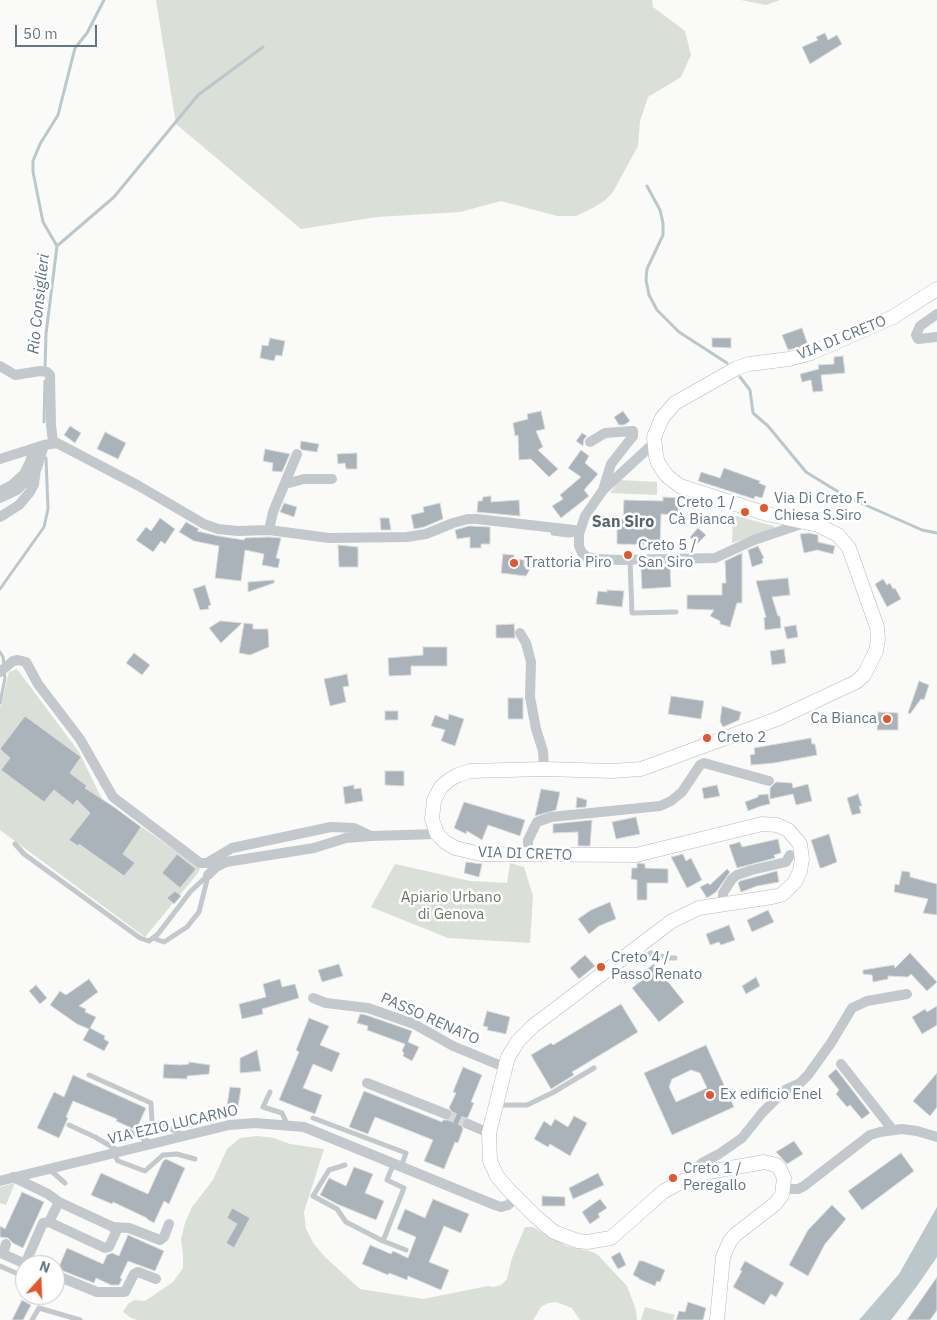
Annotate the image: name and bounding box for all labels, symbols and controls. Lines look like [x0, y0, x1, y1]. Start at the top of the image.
scale bar [18, 15, 100, 47]
text: 50 m [23, 24, 58, 43]
water label: Rio Consiglieri [24, 253, 54, 355]
street label: VIA DI CRETO [795, 312, 889, 364]
place label: Via Di Creto F. Chiesa S.Siro [774, 490, 867, 525]
place label: Creto 1 / Cà Bianca [669, 494, 735, 529]
marker: Via Di Creto F. Chiesa S.Siro [758, 502, 770, 514]
marker: Creto 1 / Cà Bianca [739, 506, 751, 518]
district label: San Siro [592, 512, 654, 532]
place label: Creto 5 / San Siro [638, 537, 696, 572]
marker: Creto 5 / San Siro [622, 549, 634, 561]
place label: Trattoria Piro [524, 554, 612, 572]
marker: Trattoria Piro [508, 557, 520, 569]
place label: Ca Bianca [811, 710, 877, 728]
marker: Ca Bianca [881, 713, 893, 725]
place label: Creto 2 [717, 729, 766, 747]
marker: Creto 2 [701, 732, 713, 744]
street label: VIA DI CRETO [477, 843, 573, 865]
park label: Apiario Urbano di Genova [401, 889, 501, 924]
place label: Creto 4 / Passo Renato [611, 949, 702, 984]
marker: Creto 4 / Passo Renato [595, 961, 607, 973]
street label: PASSO RENATO [378, 989, 482, 1049]
place label: Ex edificio Enel [720, 1086, 822, 1104]
marker: Ex edificio Enel [704, 1089, 716, 1101]
street label: VIA EZIO LUCARNO [106, 1101, 240, 1149]
place label: Creto 1 / Peregallo [683, 1160, 746, 1195]
marker: Creto 1 / Peregallo [667, 1172, 679, 1184]
north arrow [15, 1255, 65, 1305]
text: N [37, 1257, 53, 1277]

